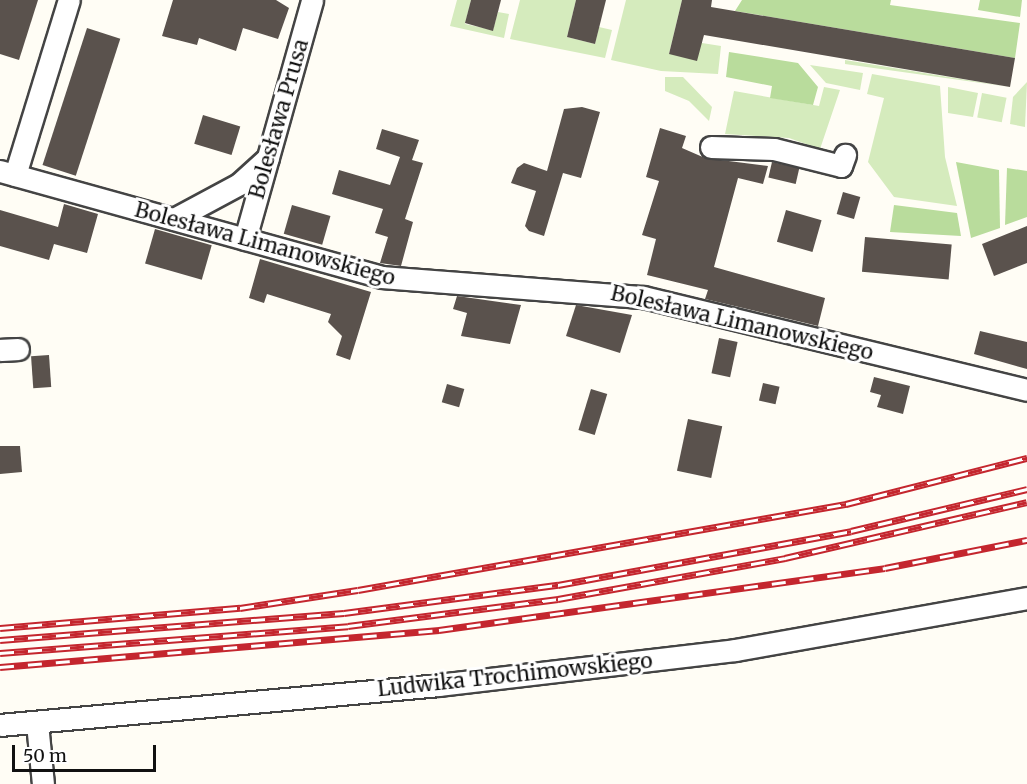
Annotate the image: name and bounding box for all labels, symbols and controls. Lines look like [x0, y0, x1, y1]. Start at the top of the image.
street label: Bolesława Prusa [244, 36, 314, 202]
street label: Bolesława Limanowskiego [132, 197, 398, 291]
street label: Bolesława Limanowskiego [608, 280, 876, 366]
street label: Ludwika Trochimowskiego [376, 648, 654, 702]
scale bar [15, 733, 159, 771]
text: 50 m [23, 744, 67, 767]

